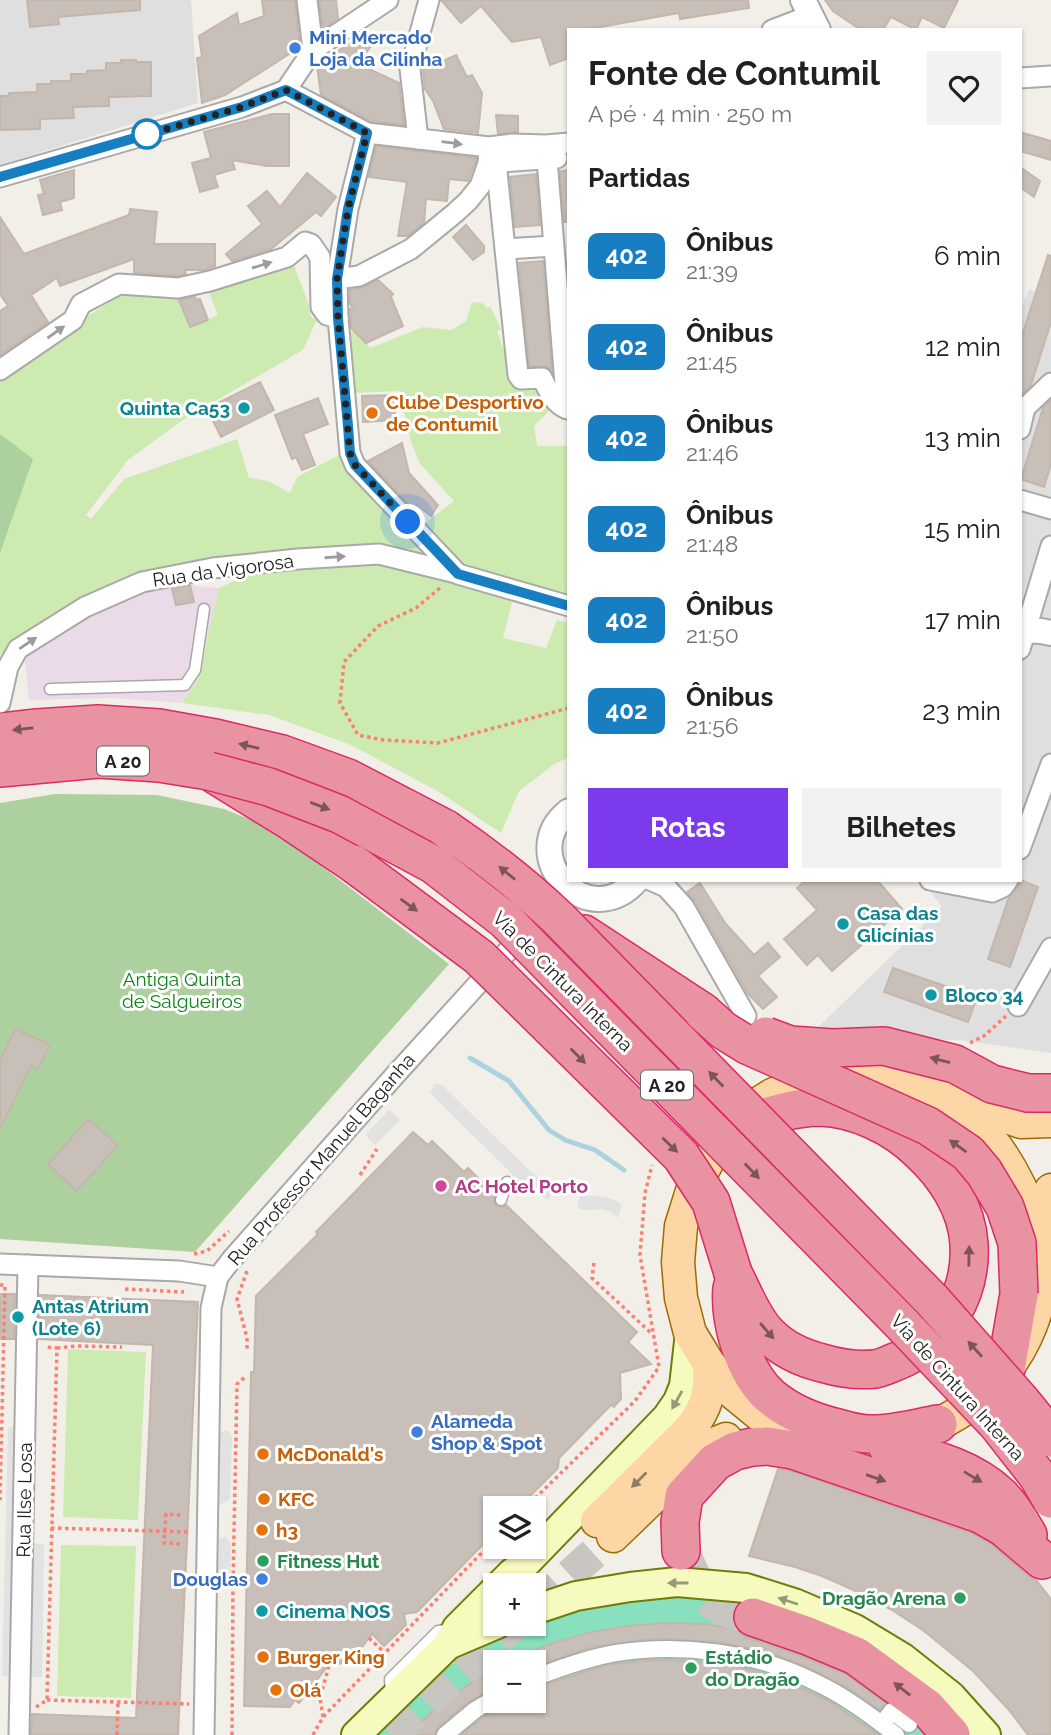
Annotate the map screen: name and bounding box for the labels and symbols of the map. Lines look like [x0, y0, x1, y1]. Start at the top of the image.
place label: Mini Mercado Loja da Cilinha [309, 26, 442, 70]
marker: Mini Mercado Loja da Cilinha [287, 40, 303, 56]
unlabelled marker [132, 119, 162, 149]
one-way arrow [441, 137, 463, 148]
one-way arrow [251, 259, 272, 270]
one-way arrow [47, 325, 65, 339]
place label: Clube Desportivo de Contumil [386, 391, 544, 435]
place label: Quinta Ca53 [120, 397, 230, 419]
marker: Quinta Ca53 [236, 400, 252, 416]
marker: Clube Desportivo de Contumil [364, 405, 380, 421]
your location [390, 504, 425, 539]
street label: Rua da Vigorosa [151, 549, 295, 591]
one-way arrow [325, 551, 347, 562]
one-way arrow [18, 637, 38, 650]
one-way arrow [12, 724, 34, 735]
one-way arrow [238, 740, 260, 751]
road number: A 20 [97, 746, 149, 776]
one-way arrow [310, 801, 331, 812]
one-way arrow [498, 866, 515, 881]
one-way arrow [399, 898, 418, 912]
place label: Casa das Glicínias [857, 902, 938, 946]
street label: Via de Cintura Interna [488, 906, 638, 1056]
marker: Casa das Glicínias [835, 916, 851, 932]
park label: Antiga Quinta de Salgueiros [122, 968, 242, 1012]
place label: Bloco 34 [945, 984, 1024, 1006]
marker: Bloco 34 [923, 987, 939, 1003]
one-way arrow [570, 1047, 587, 1064]
street label: Rua Professor Manuel Baganha [223, 1049, 419, 1269]
one-way arrow [929, 1054, 951, 1065]
road number: A 20 [641, 1070, 693, 1100]
one-way arrow [708, 1071, 724, 1088]
one-way arrow [661, 1136, 678, 1153]
one-way arrow [949, 1139, 967, 1153]
one-way arrow [743, 1163, 760, 1179]
place label: AC Hotel Porto [455, 1175, 588, 1197]
marker: AC Hotel Porto [433, 1178, 449, 1194]
one-way arrow [963, 1245, 974, 1267]
place label: Antas Atrium (Lote 6) [32, 1295, 149, 1339]
marker: Antas Atrium (Lote 6) [10, 1309, 26, 1325]
street label: Via de Cintura Interna [887, 1309, 1029, 1465]
one-way arrow [759, 1323, 774, 1340]
one-way arrow [968, 1340, 983, 1357]
one-way arrow [671, 1390, 683, 1409]
place label: Alameda Shop & Spot [431, 1410, 543, 1454]
marker: Alameda Shop & Spot [409, 1424, 425, 1440]
street label: Rua Ilse Losa [12, 1442, 36, 1558]
place label: McDonald's [277, 1443, 383, 1465]
marker: McDonald's [255, 1446, 271, 1462]
one-way arrow [631, 1471, 648, 1487]
one-way arrow [964, 1471, 983, 1484]
one-way arrow [866, 1473, 887, 1484]
place label: KFC [278, 1488, 314, 1510]
marker: KFC [256, 1491, 272, 1507]
place label: h3 [276, 1519, 298, 1541]
marker: h3 [254, 1522, 270, 1538]
place label: Fitness Hut [277, 1550, 380, 1572]
marker: Fitness Hut [255, 1553, 271, 1569]
place label: Douglas [173, 1568, 248, 1590]
marker: Douglas [254, 1571, 270, 1587]
one-way arrow [667, 1577, 689, 1589]
place label: Dragão Arena [822, 1587, 946, 1609]
marker: Dragão Arena [952, 1590, 968, 1606]
one-way arrow [777, 1595, 798, 1606]
place label: Cinema NOS [276, 1600, 391, 1622]
marker: Cinema NOS [254, 1603, 270, 1619]
place label: Burger King [277, 1646, 385, 1668]
place label: Estádio do Dragão [705, 1646, 800, 1690]
marker: Burger King [255, 1649, 271, 1665]
marker: Estádio do Dragão [683, 1660, 699, 1676]
place label: Olá [290, 1679, 321, 1701]
one-way arrow [893, 1681, 911, 1696]
marker: Olá [268, 1682, 284, 1698]

